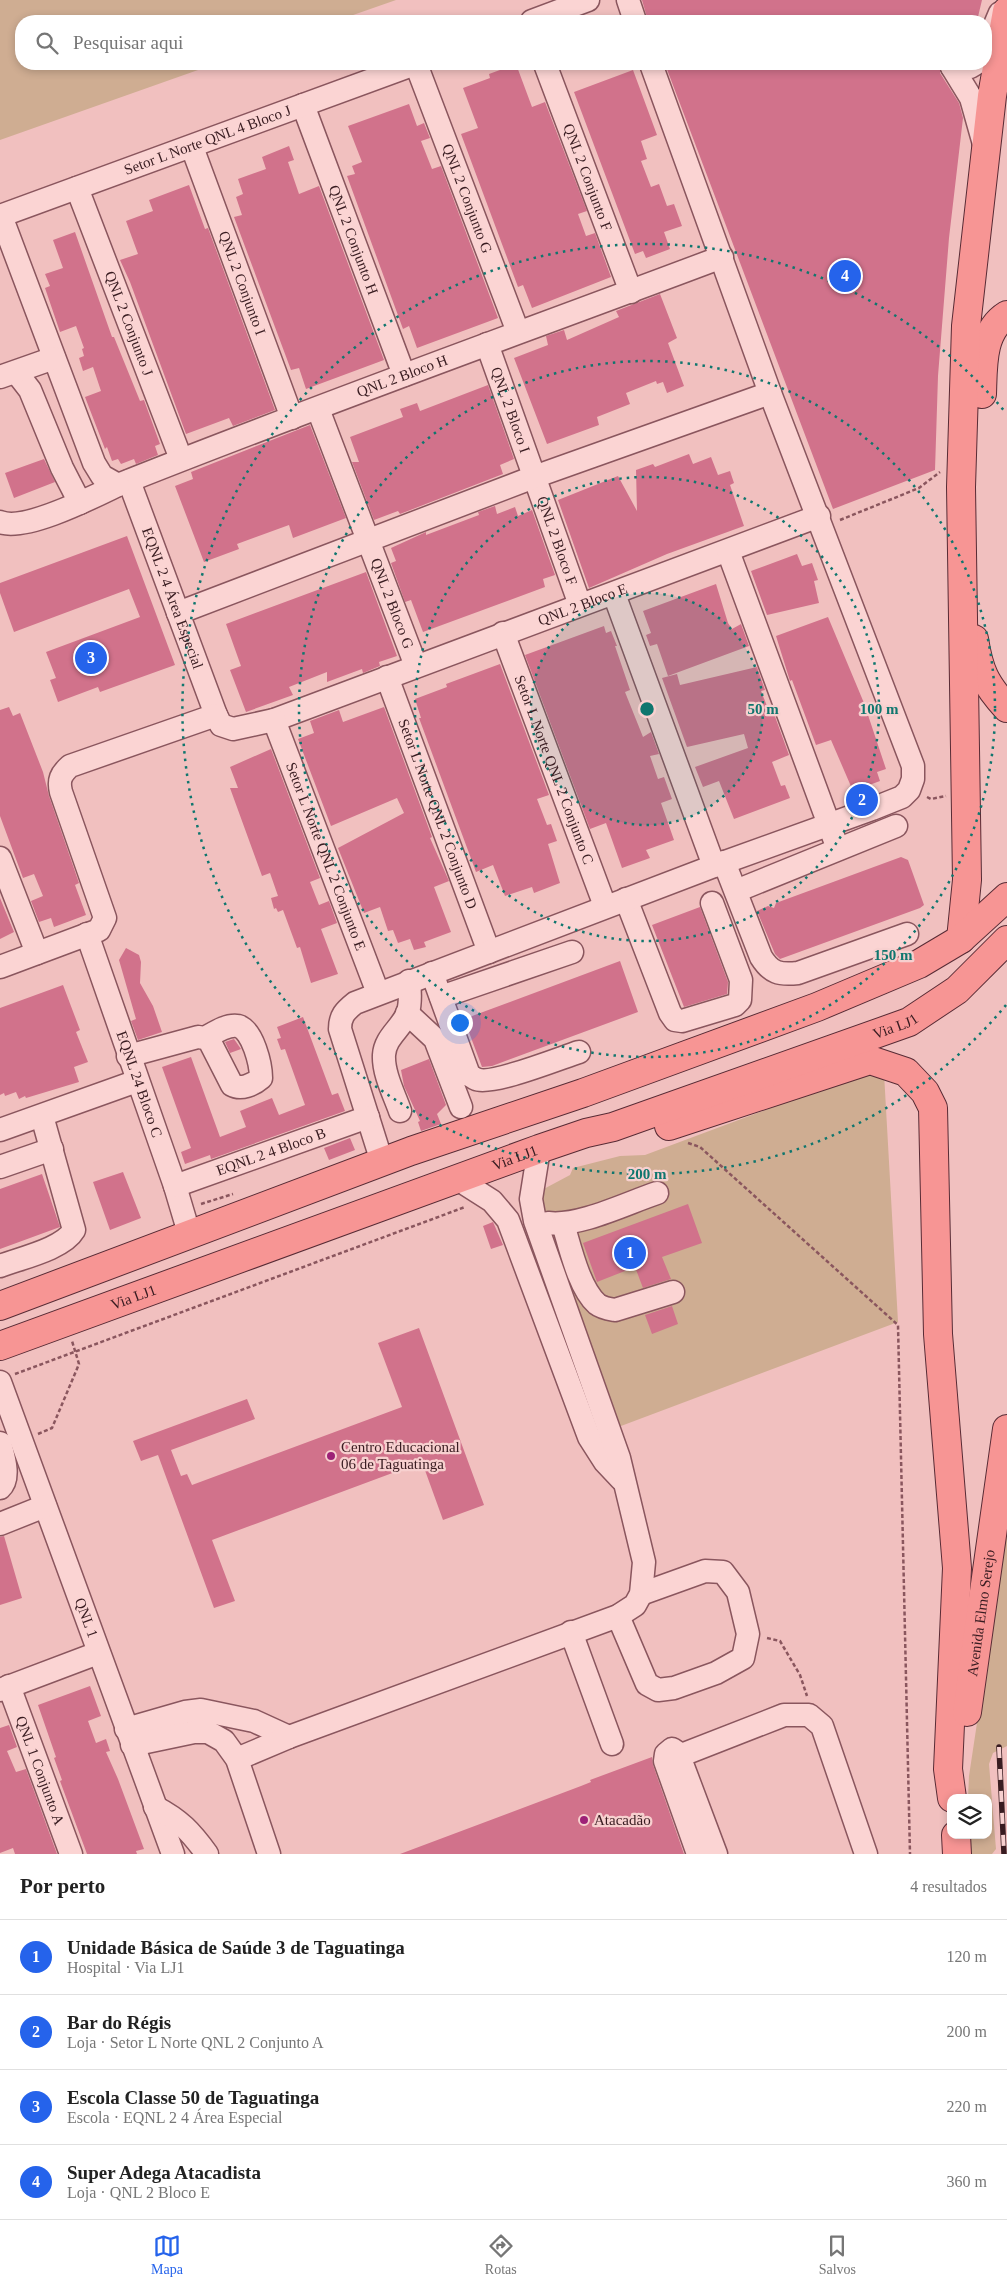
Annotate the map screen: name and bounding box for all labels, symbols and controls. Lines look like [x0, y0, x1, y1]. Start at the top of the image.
search box [15, 15, 992, 70]
icon: search [33, 29, 61, 57]
text: Pesquisar aqui [73, 32, 183, 53]
street label: Setor L Norte QNL 4 Bloco J [122, 102, 293, 178]
street label: QNL 2 Conjunto F [560, 121, 615, 233]
street label: QNL 2 Conjunto G [439, 142, 495, 256]
street label: QNL 2 Conjunto H [326, 183, 381, 297]
street label: QNL 2 Conjunto I [216, 229, 269, 337]
pin: 4 [829, 257, 861, 295]
street label: QNL 2 Conjunto J [102, 269, 156, 378]
street label: QNL 2 Bloco H [355, 352, 450, 400]
street label: QNL 2 Bloco I [488, 365, 533, 455]
street label: QNL 2 Bloco F [534, 494, 580, 587]
street label: EQNL 2 4 Área Especial [139, 525, 206, 671]
street label: QNL 2 Bloco G [368, 556, 417, 651]
street label: QNL 2 Bloco E [536, 580, 629, 628]
pin: 3 [75, 639, 107, 677]
street label: Setor L Norte QNL 2 Conjunto C [511, 673, 597, 867]
centre of rings [638, 700, 656, 718]
text: 50 m [747, 701, 779, 717]
text: 100 m [860, 701, 899, 717]
street label: Setor L Norte QNL 2 Conjunto D [395, 717, 480, 911]
street label: Setor L Norte QNL 2 Conjunto E [283, 760, 369, 953]
pin: 2 [846, 781, 878, 819]
text: 150 m [874, 947, 913, 963]
your location [447, 1010, 473, 1036]
street label: Via LJ1 [871, 1010, 921, 1042]
street label: EQNL 24 Bloco C [113, 1029, 165, 1139]
street label: EQNL 2 4 Bloco B [214, 1125, 328, 1179]
street label: Via LJ1 [490, 1142, 540, 1173]
text: 200 m [628, 1166, 667, 1182]
pin: 1 [614, 1234, 646, 1272]
street label: Via LJ1 [109, 1282, 158, 1313]
place label: Centro Educacional 06 de Taguatinga [341, 1439, 460, 1472]
marker: Centro Educacional 06 de Taguatinga [325, 1450, 337, 1462]
street label: Avenida Elmo Serejo [964, 1548, 998, 1678]
street label: QNL 1 [72, 1595, 101, 1640]
street label: QNL 1 Conjunto A [13, 1714, 68, 1827]
map controls [947, 1794, 992, 1839]
button: layers [947, 1794, 992, 1839]
place label: Atacadão [594, 1812, 651, 1828]
marker: Atacadão [578, 1814, 590, 1826]
text: Por perto [20, 1874, 105, 1898]
text: 4 resultados [910, 1878, 987, 1895]
text: Unidade Básica de Saúde 3 de Taguatinga [67, 1937, 405, 1958]
text: 1 [32, 1948, 40, 1965]
text: 120 m [947, 1948, 987, 1965]
text: Hospital · Via LJ1 [67, 1959, 184, 1976]
text: Bar do Régis [67, 2012, 171, 2033]
text: 2 [32, 2023, 40, 2040]
text: 200 m [947, 2023, 987, 2040]
text: Loja · Setor L Norte QNL 2 Conjunto A [67, 2034, 324, 2051]
text: Escola Classe 50 de Taguatinga [67, 2087, 319, 2108]
text: 3 [32, 2098, 40, 2115]
text: 220 m [947, 2098, 987, 2115]
text: Escola · EQNL 2 4 Área Especial [67, 2109, 282, 2126]
text: Super Adega Atacadista [67, 2162, 261, 2183]
text: 4 [32, 2173, 40, 2190]
text: 360 m [947, 2173, 987, 2190]
text: Loja · QNL 2 Bloco E [67, 2184, 210, 2201]
tab: Mapa [151, 2232, 183, 2278]
tab: Rotas [485, 2232, 517, 2278]
tab: Salvos [819, 2232, 856, 2278]

